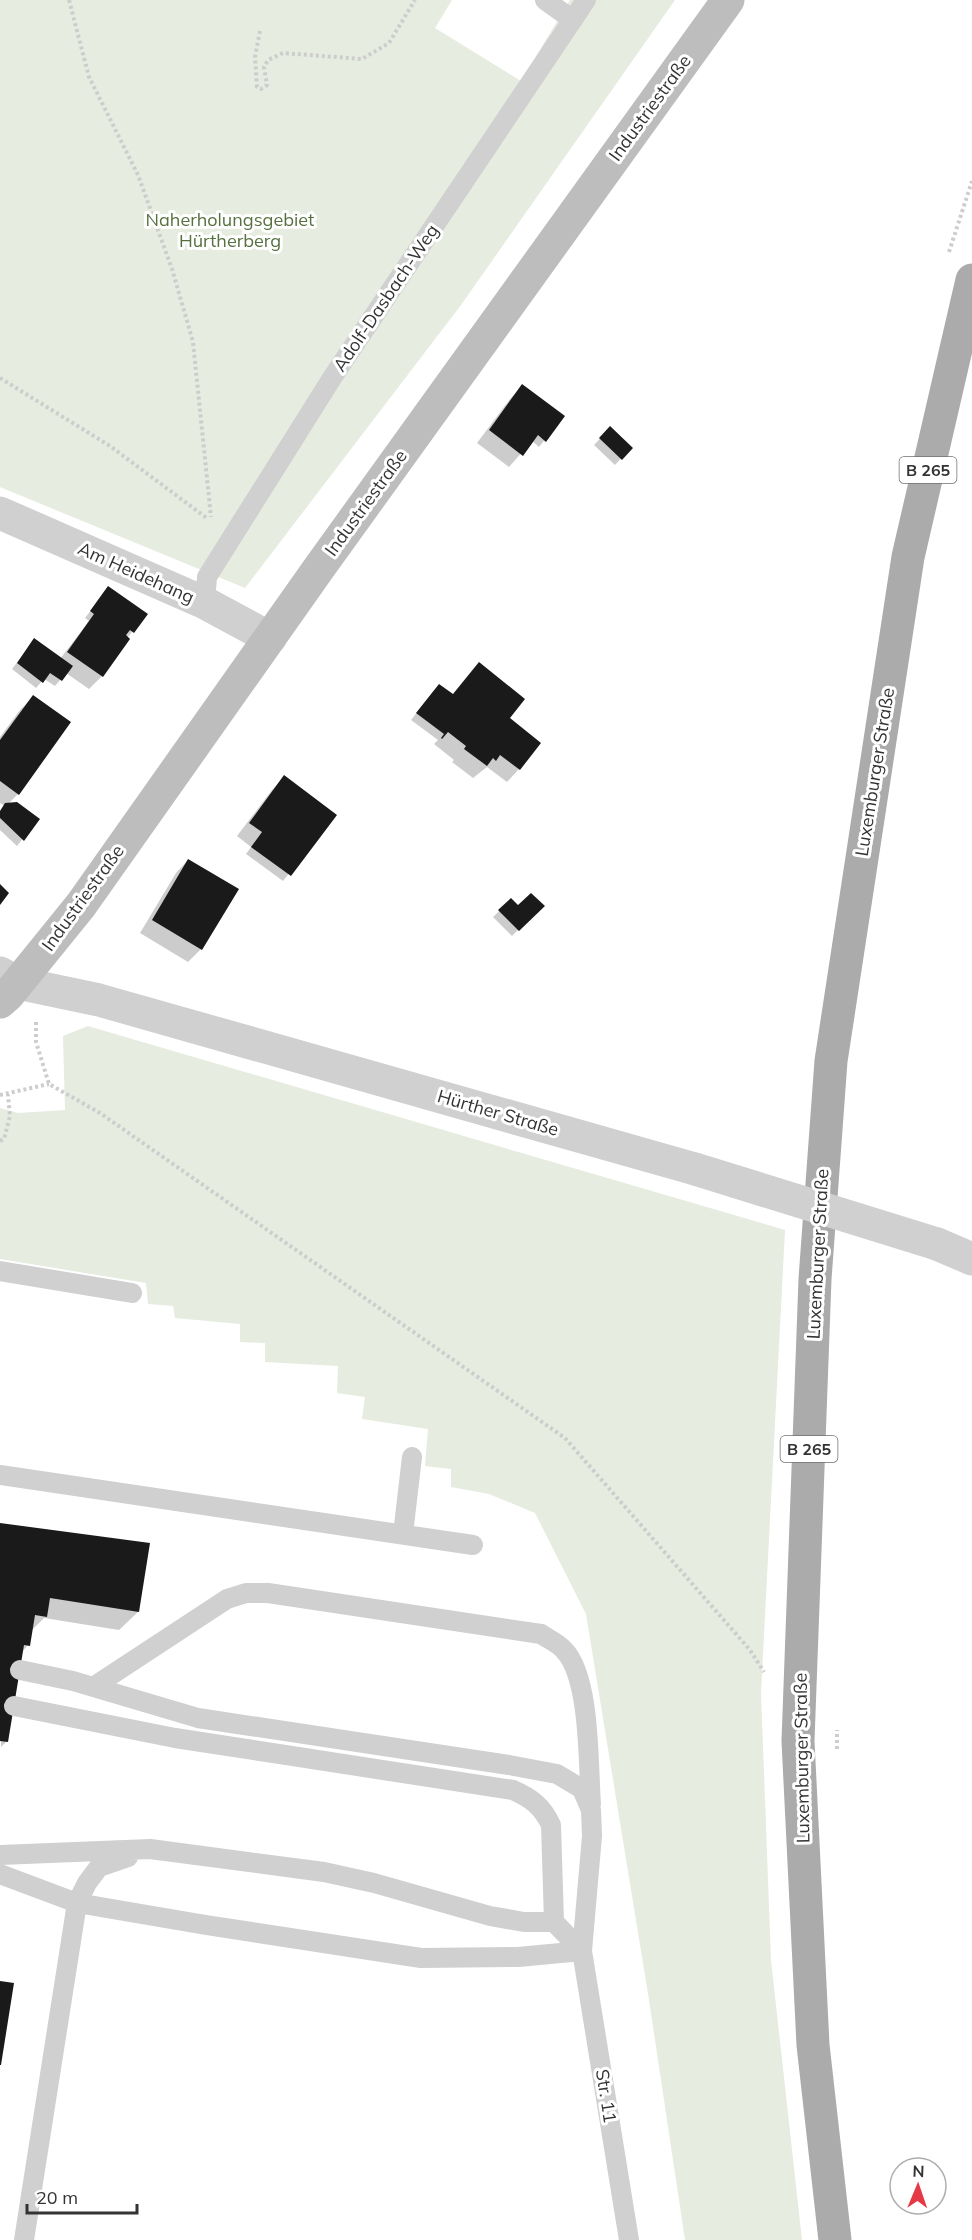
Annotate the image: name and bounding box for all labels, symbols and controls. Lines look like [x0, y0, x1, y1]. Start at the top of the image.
street label: Industriestraße [603, 50, 696, 165]
park label: Naherholungsgebiet Hürtherberg [146, 208, 314, 252]
street label: Adolf-Dasbach-Weg [328, 220, 443, 376]
street label: Industriestraße [319, 445, 412, 560]
road number: B 265 [900, 457, 956, 483]
street label: Am Heidehang [74, 537, 198, 608]
street label: Luxemburger Straße [850, 686, 899, 858]
street label: Industriestraße [36, 840, 129, 955]
street label: Hürther Straße [435, 1084, 561, 1141]
street label: Luxemburger Straße [802, 1168, 833, 1340]
road number: B 265 [780, 1436, 838, 1462]
street label: Luxemburger Straße [789, 1673, 814, 1843]
street label: Str. 11 [591, 2067, 622, 2124]
north arrow [888, 2156, 948, 2216]
text: N [912, 2161, 925, 2181]
scale bar [27, 2177, 136, 2215]
text: 20 m [36, 2186, 78, 2209]

